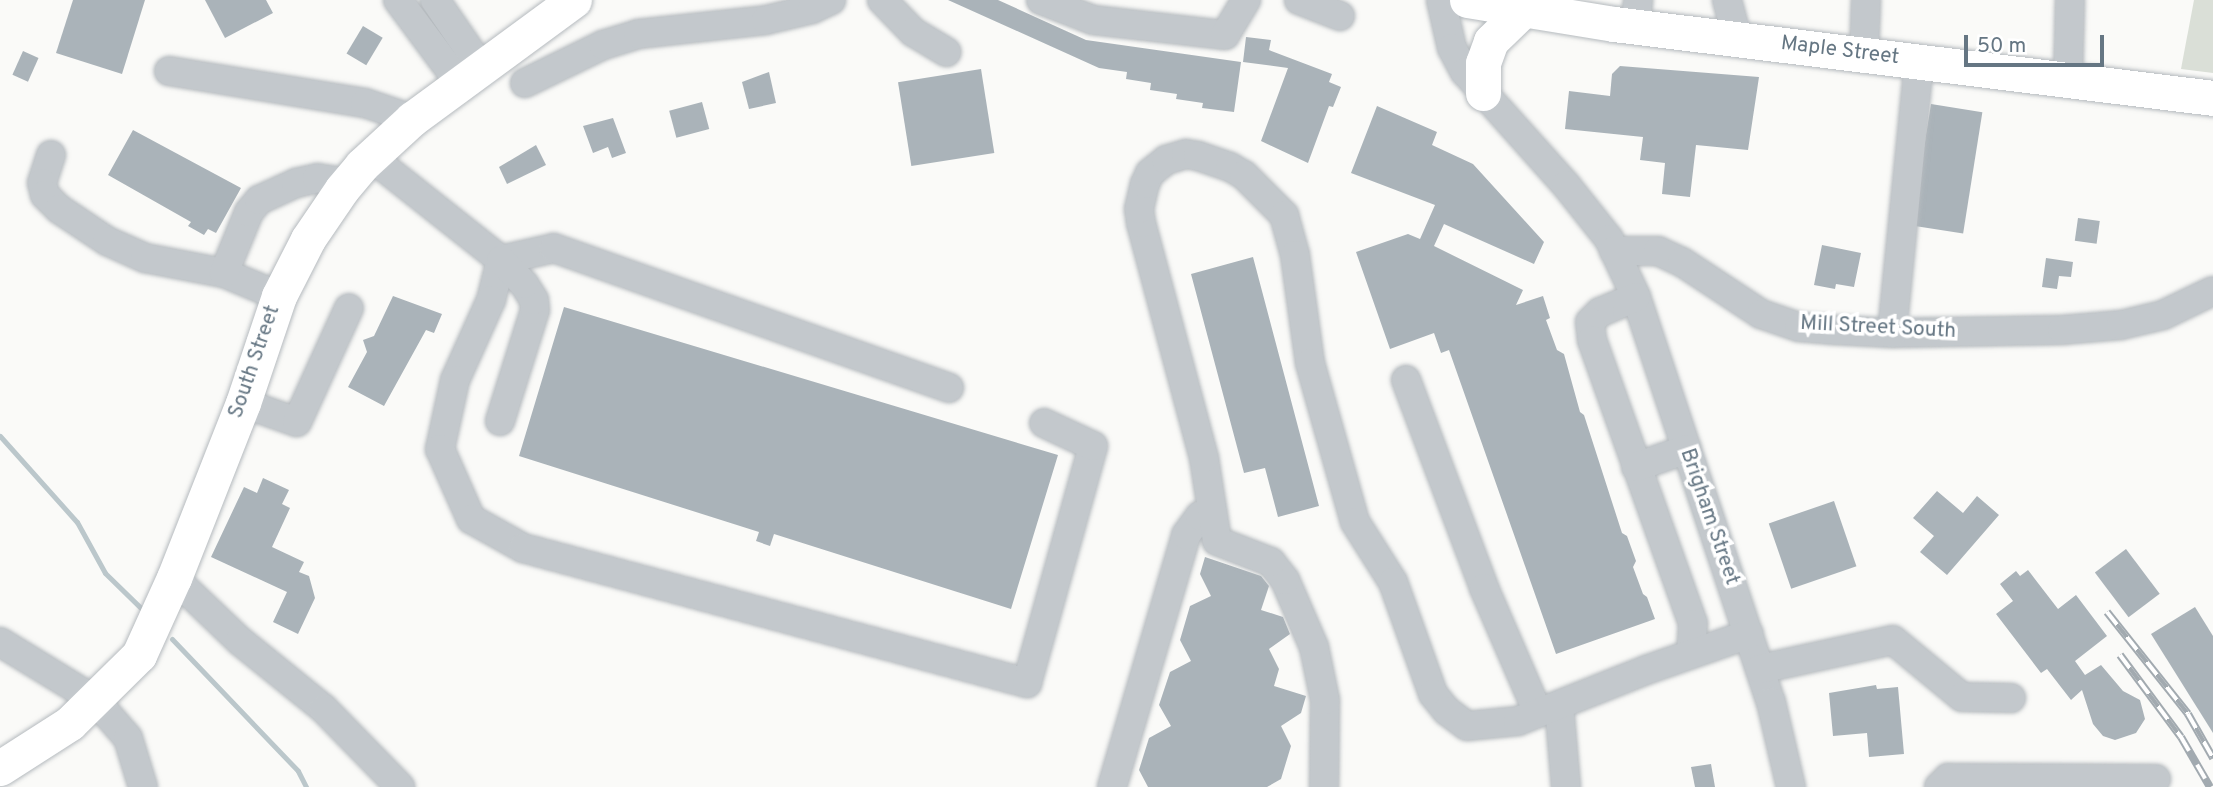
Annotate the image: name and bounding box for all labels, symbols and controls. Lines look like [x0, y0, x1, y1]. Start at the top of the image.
scale bar [1968, 21, 2108, 65]
street label: Maple Street [1779, 31, 1901, 71]
text: 50 m [1977, 33, 2026, 60]
street label: South Street [224, 302, 286, 422]
street label: Mill Street South [1799, 311, 1957, 345]
street label: Brigham Street [1674, 445, 1744, 589]

